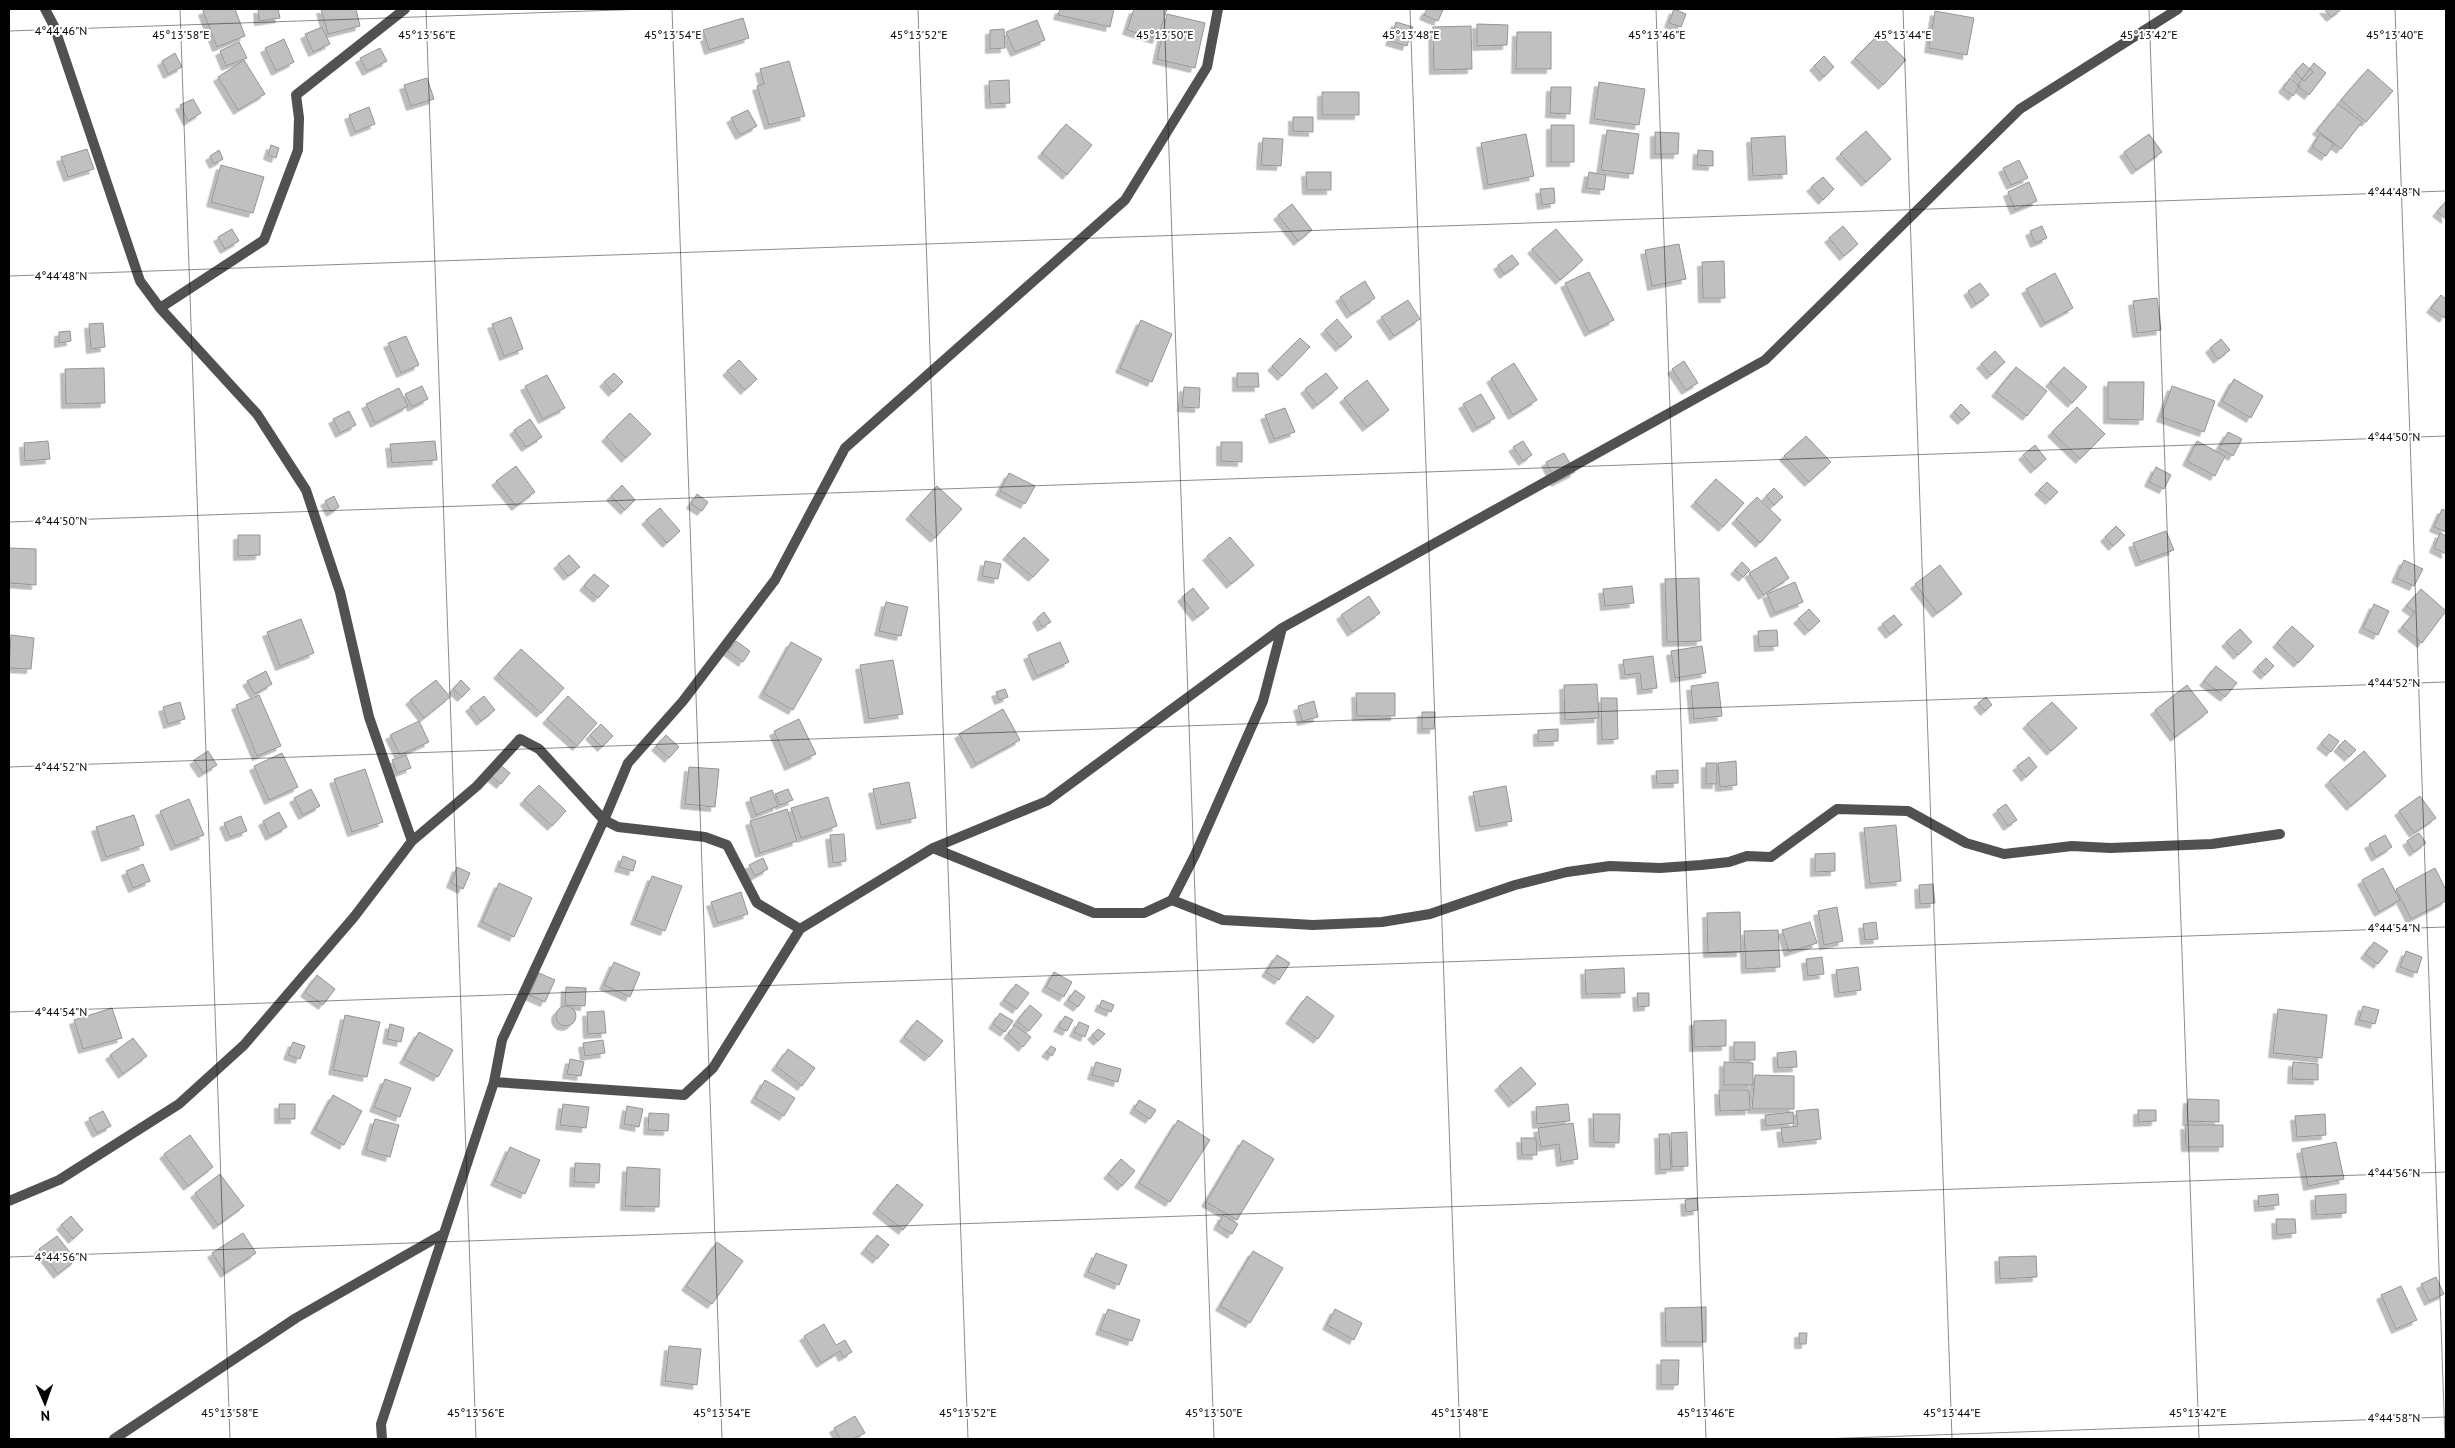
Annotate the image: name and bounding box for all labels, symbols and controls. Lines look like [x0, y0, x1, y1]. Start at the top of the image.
text: 4°44'46"N [35, 23, 87, 38]
text: 45°13'58"E [152, 27, 210, 42]
text: 45°13'56"E [398, 27, 456, 42]
text: 45°13'54"E [644, 27, 702, 42]
text: 45°13'52"E [890, 27, 948, 42]
text: 45°13'50"E [1136, 27, 1194, 42]
text: 45°13'48"E [1382, 27, 1440, 42]
text: 45°13'46"E [1628, 27, 1686, 42]
text: 45°13'44"E [1874, 27, 1932, 42]
text: 45°13'42"E [2120, 27, 2178, 42]
text: 45°13'40"E [2366, 27, 2424, 42]
text: 4°44'48"N [2368, 184, 2420, 199]
text: 4°44'48"N [35, 268, 87, 283]
text: 4°44'50"N [2368, 429, 2420, 444]
text: 4°44'50"N [35, 513, 87, 528]
text: 4°44'52"N [2368, 675, 2420, 690]
text: 4°44'52"N [35, 759, 87, 774]
text: 4°44'54"N [2368, 920, 2420, 935]
text: 4°44'54"N [35, 1004, 87, 1019]
text: 4°44'56"N [2368, 1165, 2420, 1180]
text: 4°44'56"N [35, 1249, 87, 1264]
north arrow [20, 1378, 70, 1428]
text: 45°13'58"E [201, 1405, 259, 1420]
text: 45°13'56"E [447, 1405, 505, 1420]
text: 45°13'54"E [693, 1405, 751, 1420]
text: 45°13'52"E [939, 1405, 997, 1420]
text: 45°13'50"E [1185, 1405, 1243, 1420]
text: 45°13'48"E [1431, 1405, 1489, 1420]
text: 45°13'46"E [1677, 1405, 1735, 1420]
text: 45°13'44"E [1923, 1405, 1981, 1420]
text: 45°13'42"E [2169, 1405, 2227, 1420]
text: N [41, 1407, 50, 1425]
text: 4°44'58"N [2368, 1410, 2420, 1425]

